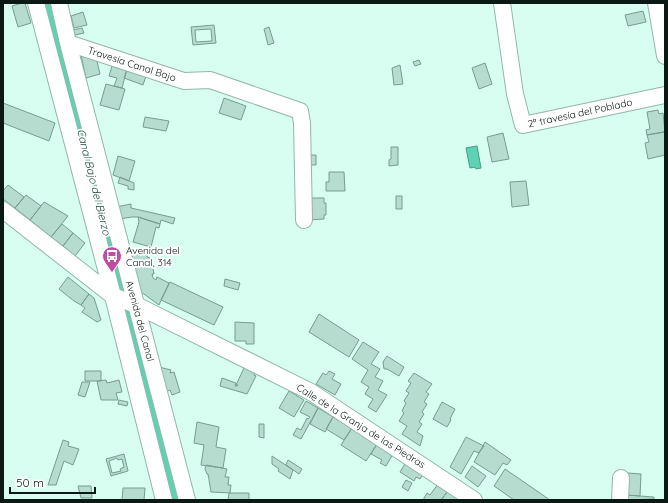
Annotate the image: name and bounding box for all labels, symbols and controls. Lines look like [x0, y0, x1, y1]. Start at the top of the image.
street label: Travesía Canal Bajo [86, 44, 178, 84]
street label: 2ª travesía del Poblado [527, 96, 633, 130]
water label: Canal Bajo del Bierzo [74, 127, 114, 238]
place label: Avenida del Canal, 314 [126, 244, 180, 269]
bus stop icon: Avenida del Canal, 314 [101, 245, 123, 273]
street label: Avenida del Canal [123, 279, 157, 363]
street label: Calle de la Granja de las Piedras [294, 381, 428, 471]
scale bar [10, 469, 95, 495]
text: 50 m [16, 475, 44, 490]

